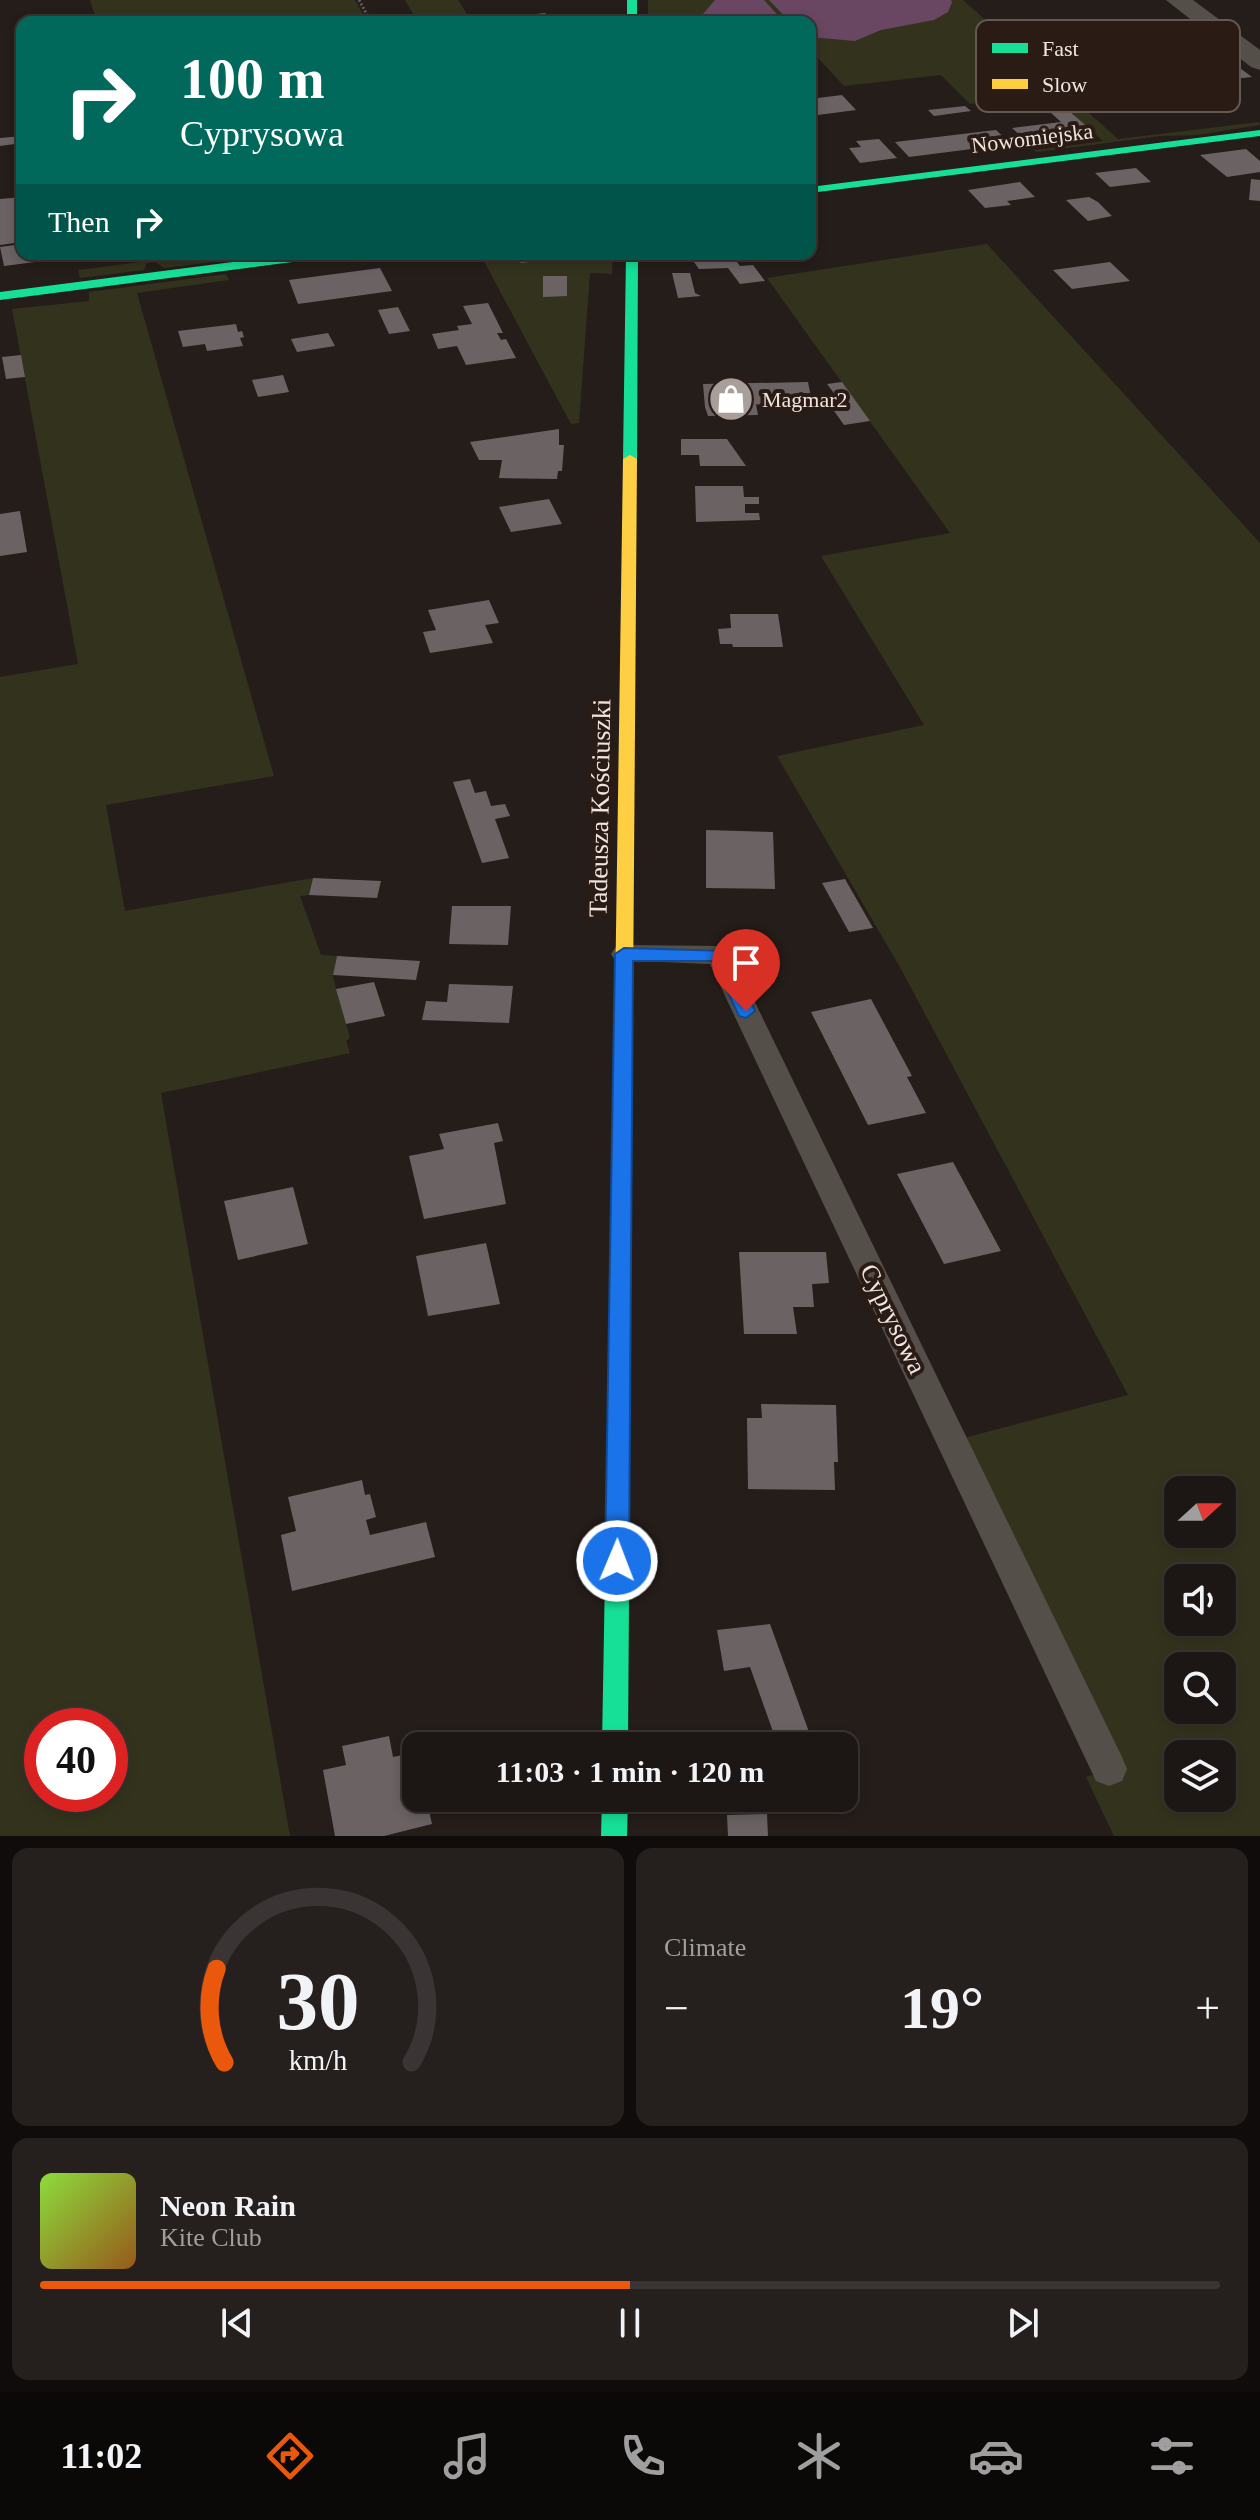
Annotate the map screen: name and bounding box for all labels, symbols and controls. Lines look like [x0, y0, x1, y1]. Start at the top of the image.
legend [976, 20, 1240, 112]
text: Fast [1042, 36, 1079, 61]
icon: right [48, 48, 152, 152]
text: 100 m [180, 48, 325, 110]
text: Slow [1042, 72, 1087, 97]
text: Cyprysowa [180, 114, 344, 154]
street label: Nowomiejska [970, 118, 1094, 158]
icon: right [126, 200, 170, 244]
text: Then [48, 205, 110, 238]
shop icon: Magmar2 [707, 375, 755, 423]
place label: Magmar2 [762, 387, 848, 412]
street label: Tadeusza Kościuszki [584, 699, 616, 917]
pin [712, 929, 780, 1011]
icon: arrive [724, 941, 768, 985]
street label: Cyprysowa [854, 1259, 932, 1379]
north arrow [1164, 1476, 1236, 1548]
map controls [1164, 1476, 1236, 1812]
position arrow [575, 1519, 659, 1603]
button: sound [1164, 1564, 1236, 1636]
button: search [1164, 1652, 1236, 1724]
speed limit sign: 40 [24, 1708, 128, 1812]
button: layers [1164, 1740, 1236, 1812]
text: 11:03 · 1 min · 120 m [496, 1755, 764, 1788]
text: Climate [664, 1933, 746, 1962]
text: 30 [276, 1955, 360, 2047]
text: 19° [900, 1975, 984, 2041]
text: − [664, 1984, 689, 2033]
text: + [1195, 1984, 1220, 2033]
text: km/h [289, 2045, 347, 2076]
text: Neon Rain [160, 2189, 296, 2222]
text: Kite Club [160, 2223, 262, 2252]
icon: previous [215, 2301, 259, 2345]
icon: pause [608, 2301, 652, 2345]
icon: next [1001, 2301, 1045, 2345]
icon: directions [262, 2428, 318, 2484]
icon: music [439, 2428, 495, 2484]
icon: phone [615, 2428, 671, 2484]
icon: climate [791, 2428, 847, 2484]
icon: car [968, 2428, 1024, 2484]
icon: filters [1144, 2428, 1200, 2484]
text: 11:02 [60, 2436, 142, 2476]

